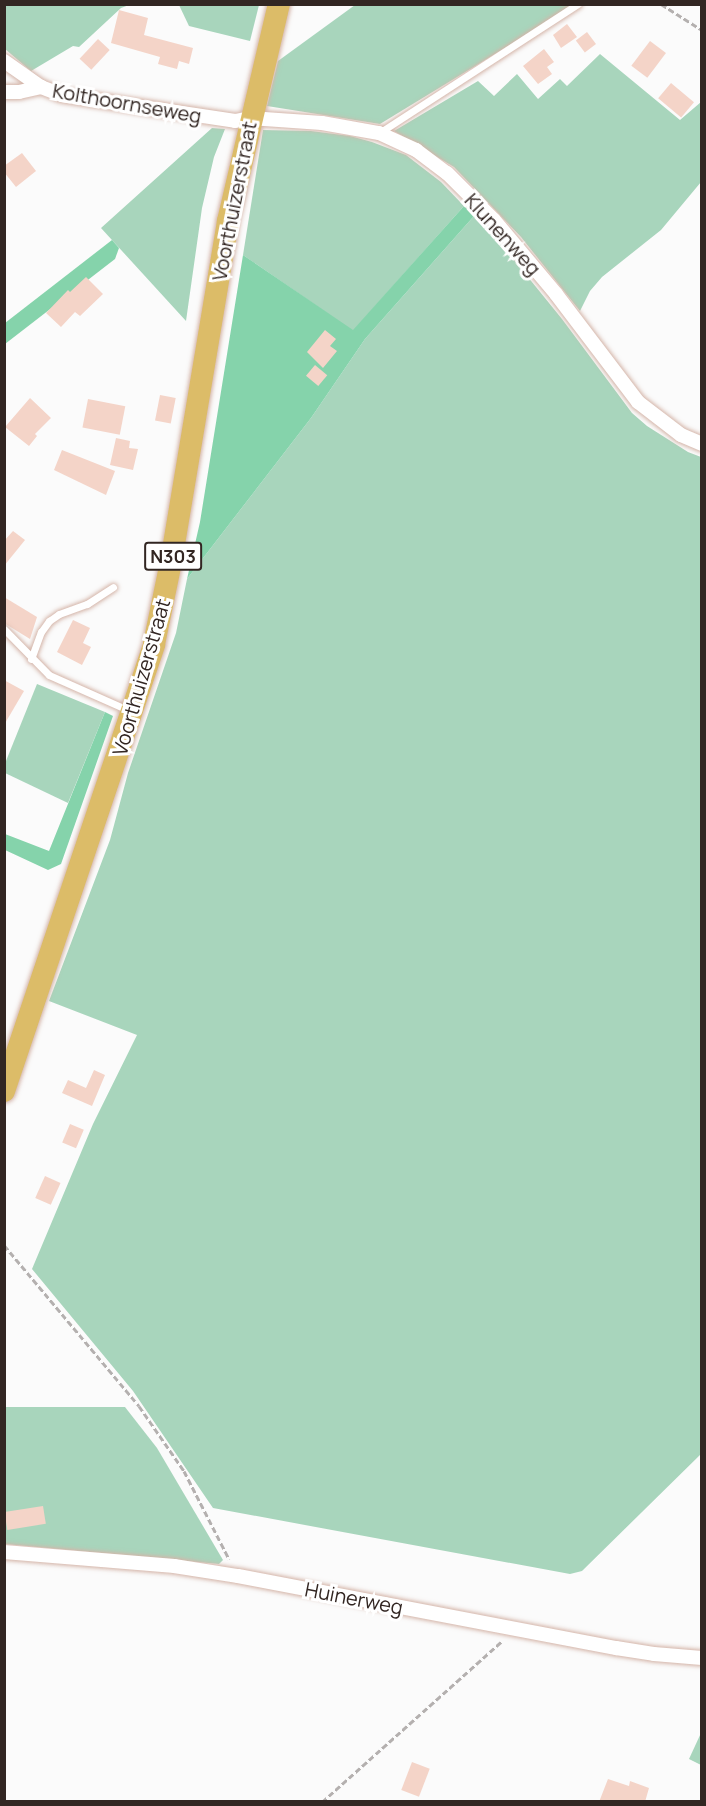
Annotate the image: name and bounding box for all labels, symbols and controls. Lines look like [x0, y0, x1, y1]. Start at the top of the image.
street label: Kolthoornseweg [51, 78, 203, 128]
street label: Voorthuizerstraat [207, 119, 261, 283]
street label: Klunenweg [460, 188, 546, 280]
road number: N303 [143, 541, 203, 571]
street label: Voorthuizerstraat [107, 596, 175, 758]
street label: Huinerweg [303, 1577, 405, 1619]

